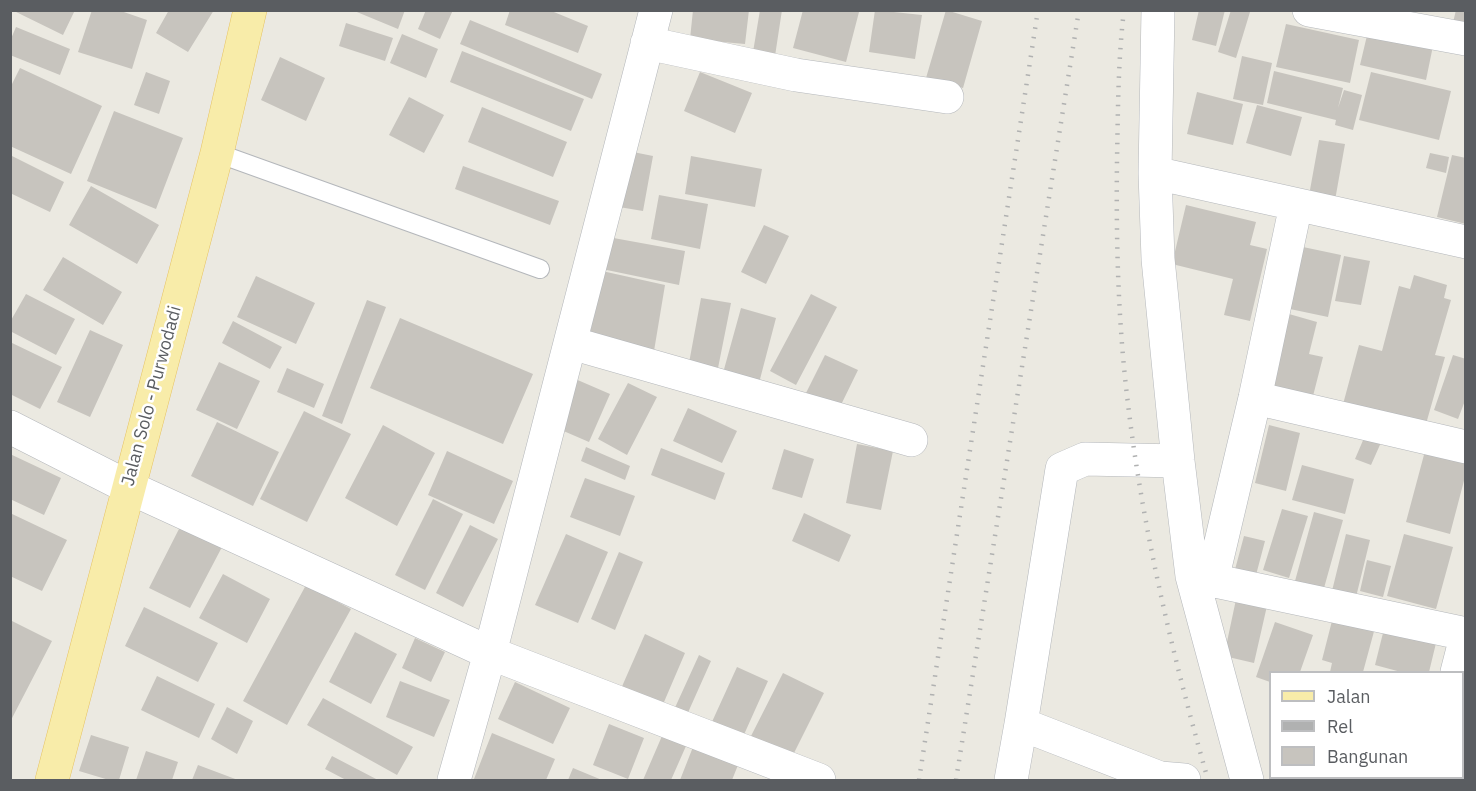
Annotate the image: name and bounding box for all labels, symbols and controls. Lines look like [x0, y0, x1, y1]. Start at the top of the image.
street label: Jalan Solo - Purwodadi [118, 304, 186, 488]
legend [1269, 671, 1464, 779]
text: Jalan [1327, 685, 1371, 708]
text: Rel [1327, 715, 1353, 738]
text: Bangunan [1327, 745, 1408, 768]

